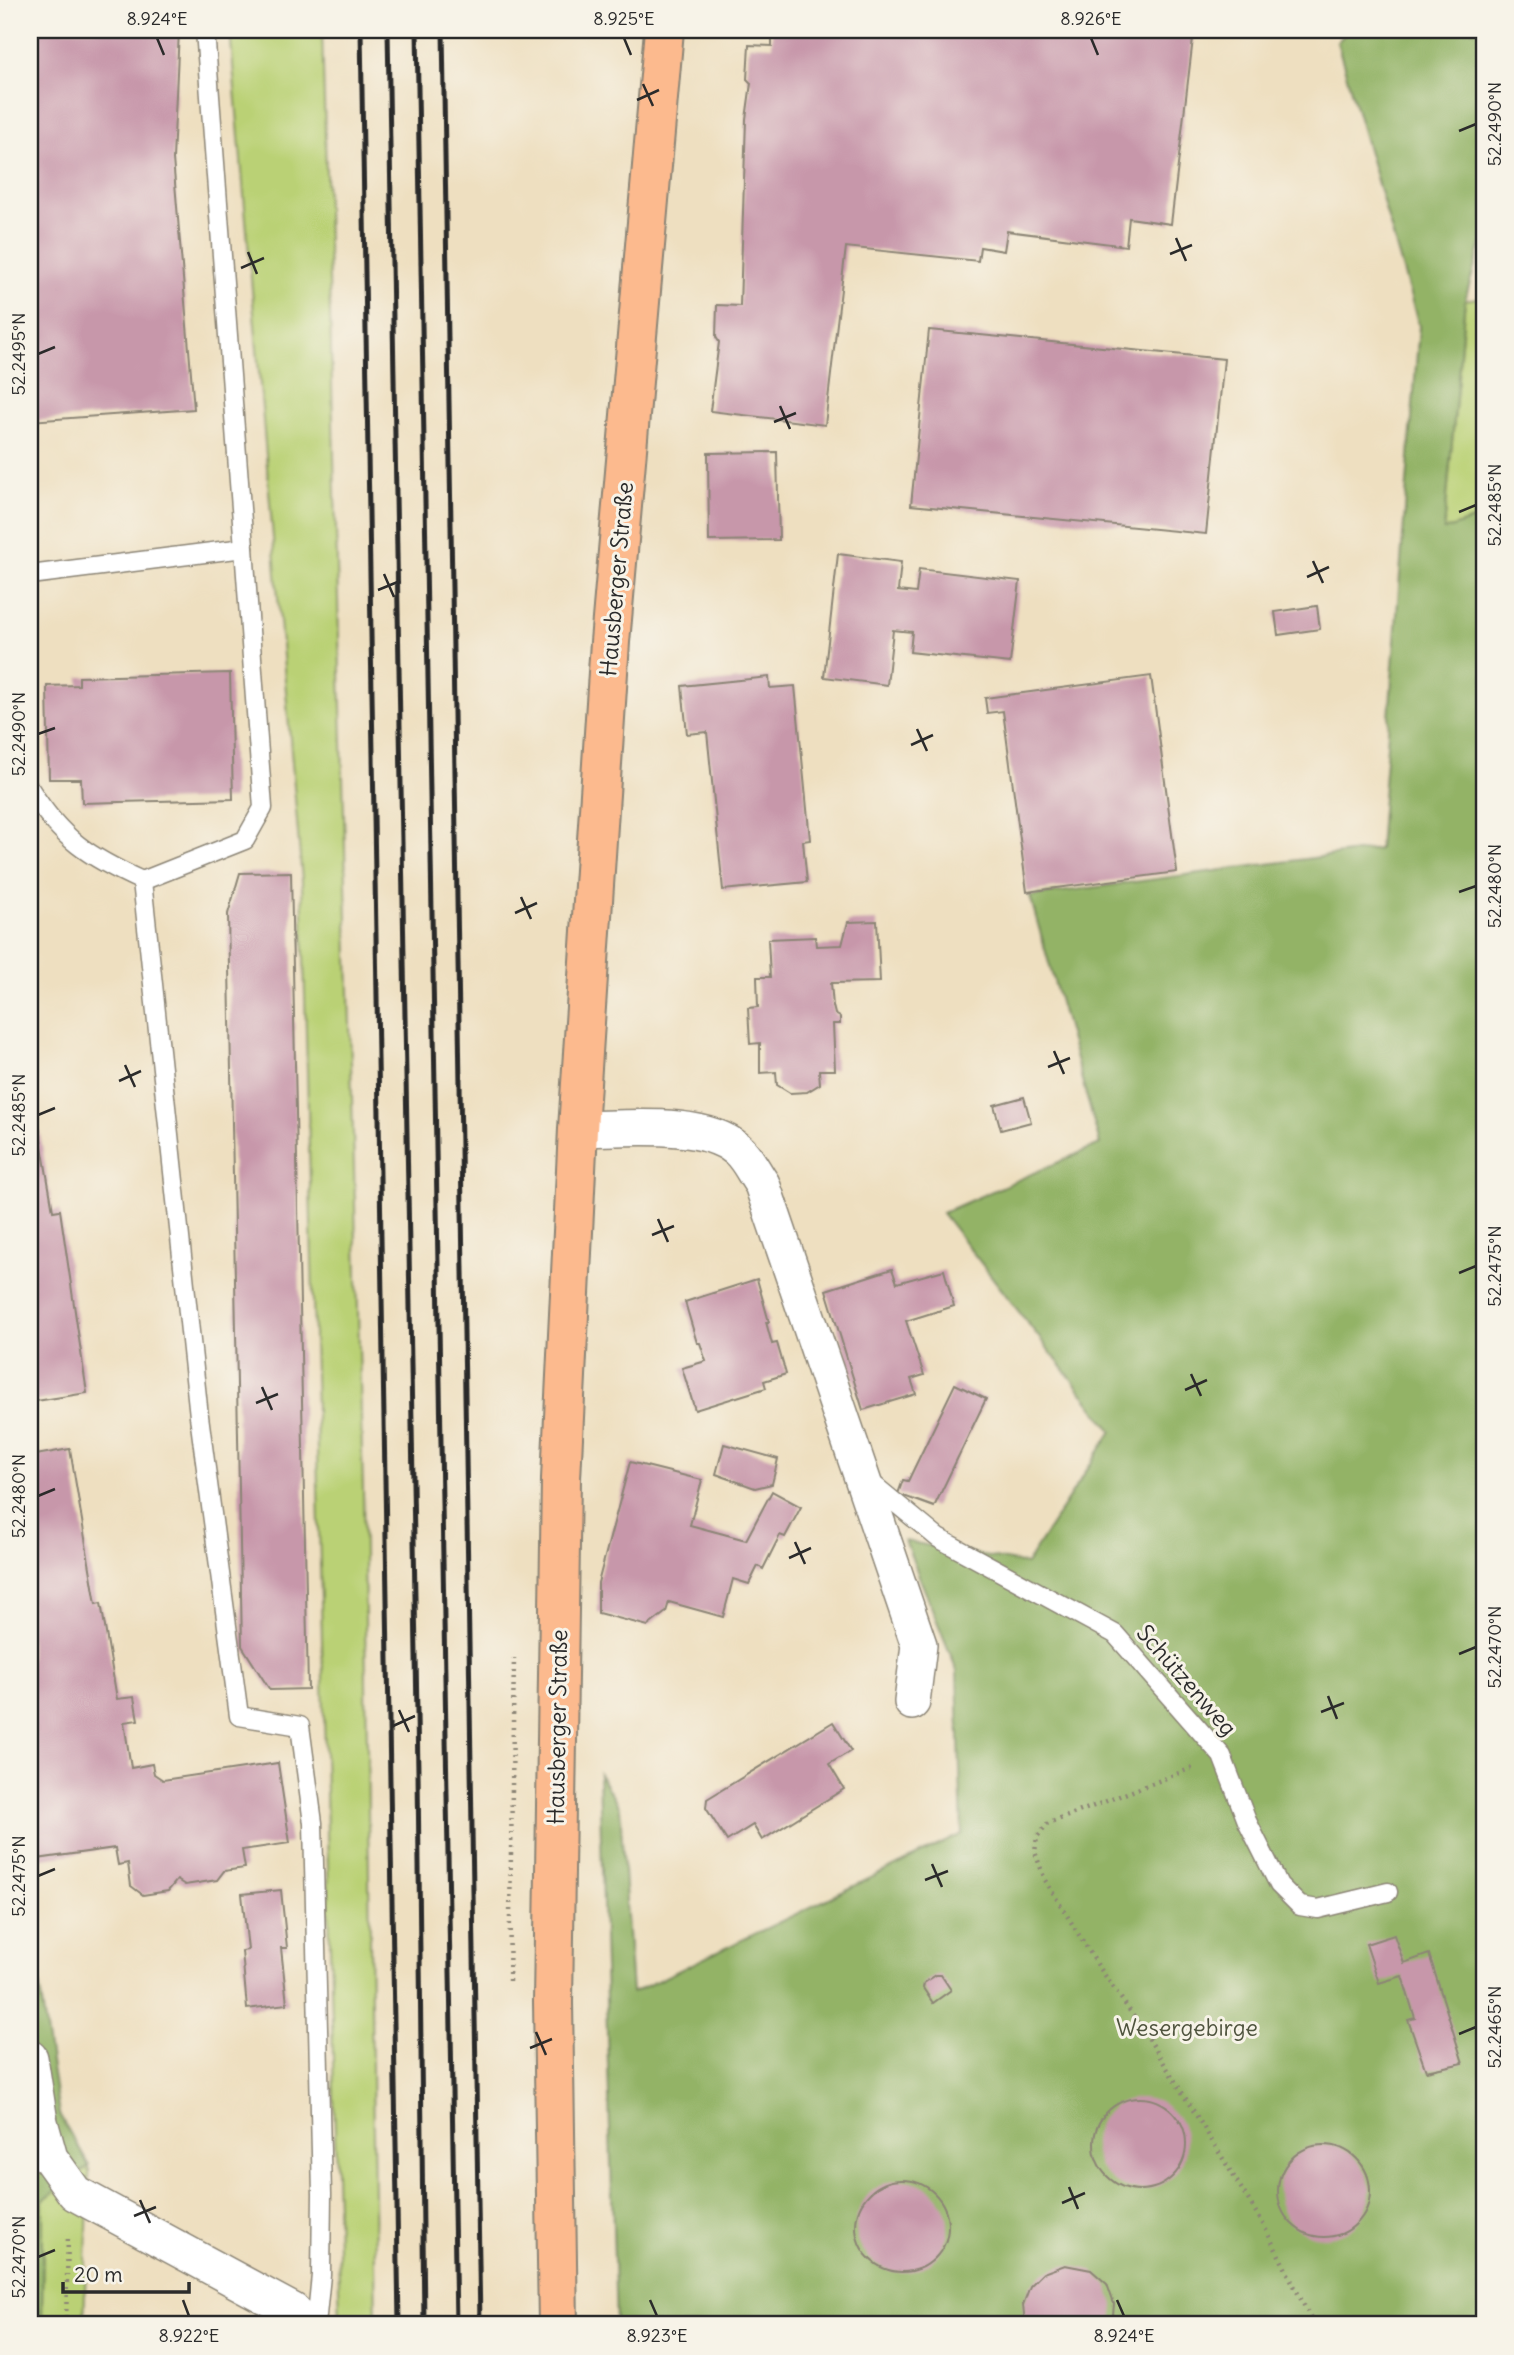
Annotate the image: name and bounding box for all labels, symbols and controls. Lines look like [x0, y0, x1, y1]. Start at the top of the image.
text: 8.924°E [126, 7, 188, 30]
text: 8.925°E [593, 7, 655, 30]
text: 8.926°E [1060, 7, 1122, 30]
text: 52.2490°N [1483, 82, 1506, 166]
text: 52.2495°N [7, 312, 30, 396]
text: 52.2485°N [1483, 463, 1506, 547]
street label: Hausberger Straße [593, 481, 639, 677]
text: 52.2490°N [7, 692, 30, 776]
text: 52.2480°N [1483, 844, 1506, 928]
text: 52.2485°N [7, 1073, 30, 1157]
text: 52.2475°N [1483, 1225, 1506, 1307]
text: 52.2480°N [7, 1454, 30, 1538]
text: 52.2470°N [1483, 1606, 1506, 1688]
street label: Schützenweg [1131, 1618, 1243, 1742]
street label: Hausberger Straße [541, 1629, 573, 1825]
text: 52.2475°N [7, 1835, 30, 1917]
text: 52.2465°N [1483, 1985, 1506, 2069]
park label: Wesergebirge [1116, 2013, 1258, 2042]
text: 52.2470°N [7, 2216, 30, 2298]
scale bar [63, 2250, 189, 2294]
text: 20 m [74, 2261, 123, 2288]
text: 8.922°E [159, 2324, 219, 2347]
text: 8.923°E [626, 2324, 688, 2347]
text: 8.924°E [1093, 2324, 1155, 2347]

